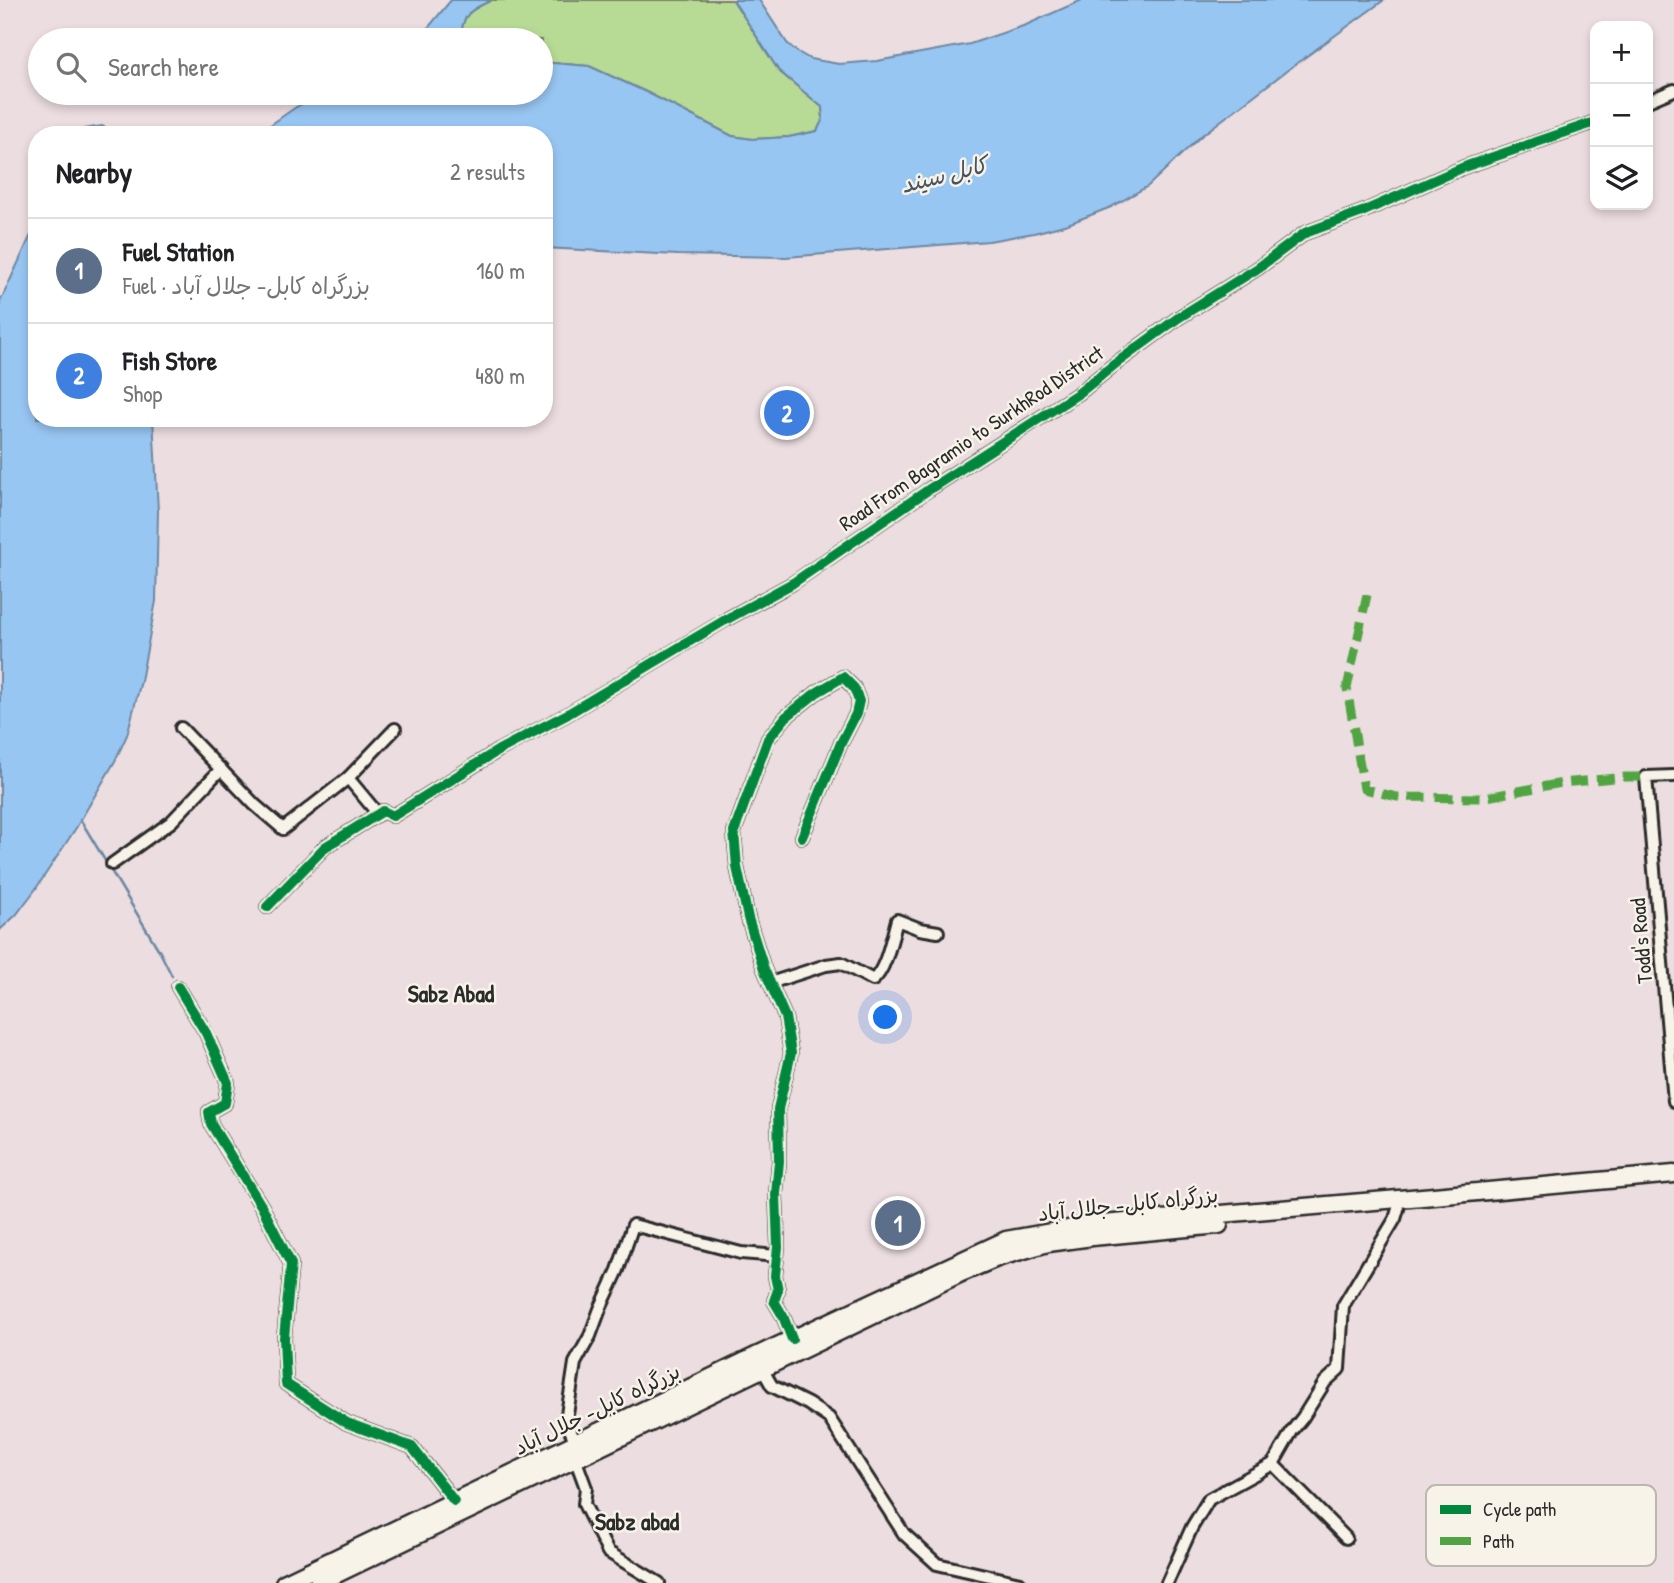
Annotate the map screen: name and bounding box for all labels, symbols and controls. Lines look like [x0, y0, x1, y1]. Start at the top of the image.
map controls [1590, 21, 1653, 210]
button: + [1590, 21, 1653, 84]
search box [28, 28, 553, 105]
icon: search [52, 48, 90, 86]
text: Search here [108, 49, 219, 84]
button: − [1590, 84, 1653, 147]
water label: کابل سيند [898, 147, 994, 200]
button: layers [1590, 147, 1653, 210]
text: Nearby [56, 152, 132, 192]
text: 2 results [450, 156, 525, 187]
text: Fuel Station [123, 234, 234, 269]
text: 1 [75, 255, 83, 286]
text: 160 m [476, 255, 525, 286]
text: Fuel · بزرگراه کابل- جلال آباد [123, 270, 370, 301]
street label: Road From Bagramio to SurkhRod District [833, 338, 1109, 538]
text: Fish Store [123, 343, 217, 378]
text: 2 [74, 360, 84, 391]
text: 480 m [475, 360, 525, 391]
text: Shop [123, 378, 162, 409]
pin: 2 [764, 387, 810, 439]
street label: Todd's Road [1623, 897, 1659, 985]
district label: Sabz Abad [408, 977, 495, 1009]
your location [868, 1000, 902, 1034]
street label: بزرگراه کابل- جلال آباد [1036, 1180, 1220, 1228]
pin: 1 [875, 1197, 921, 1249]
street label: بزرگراه کابل- جلال آباد [509, 1356, 685, 1462]
legend [1426, 1485, 1656, 1566]
text: Cycle path [1483, 1496, 1556, 1522]
district label: Sabz abad [595, 1505, 680, 1537]
text: Path [1483, 1528, 1514, 1554]

